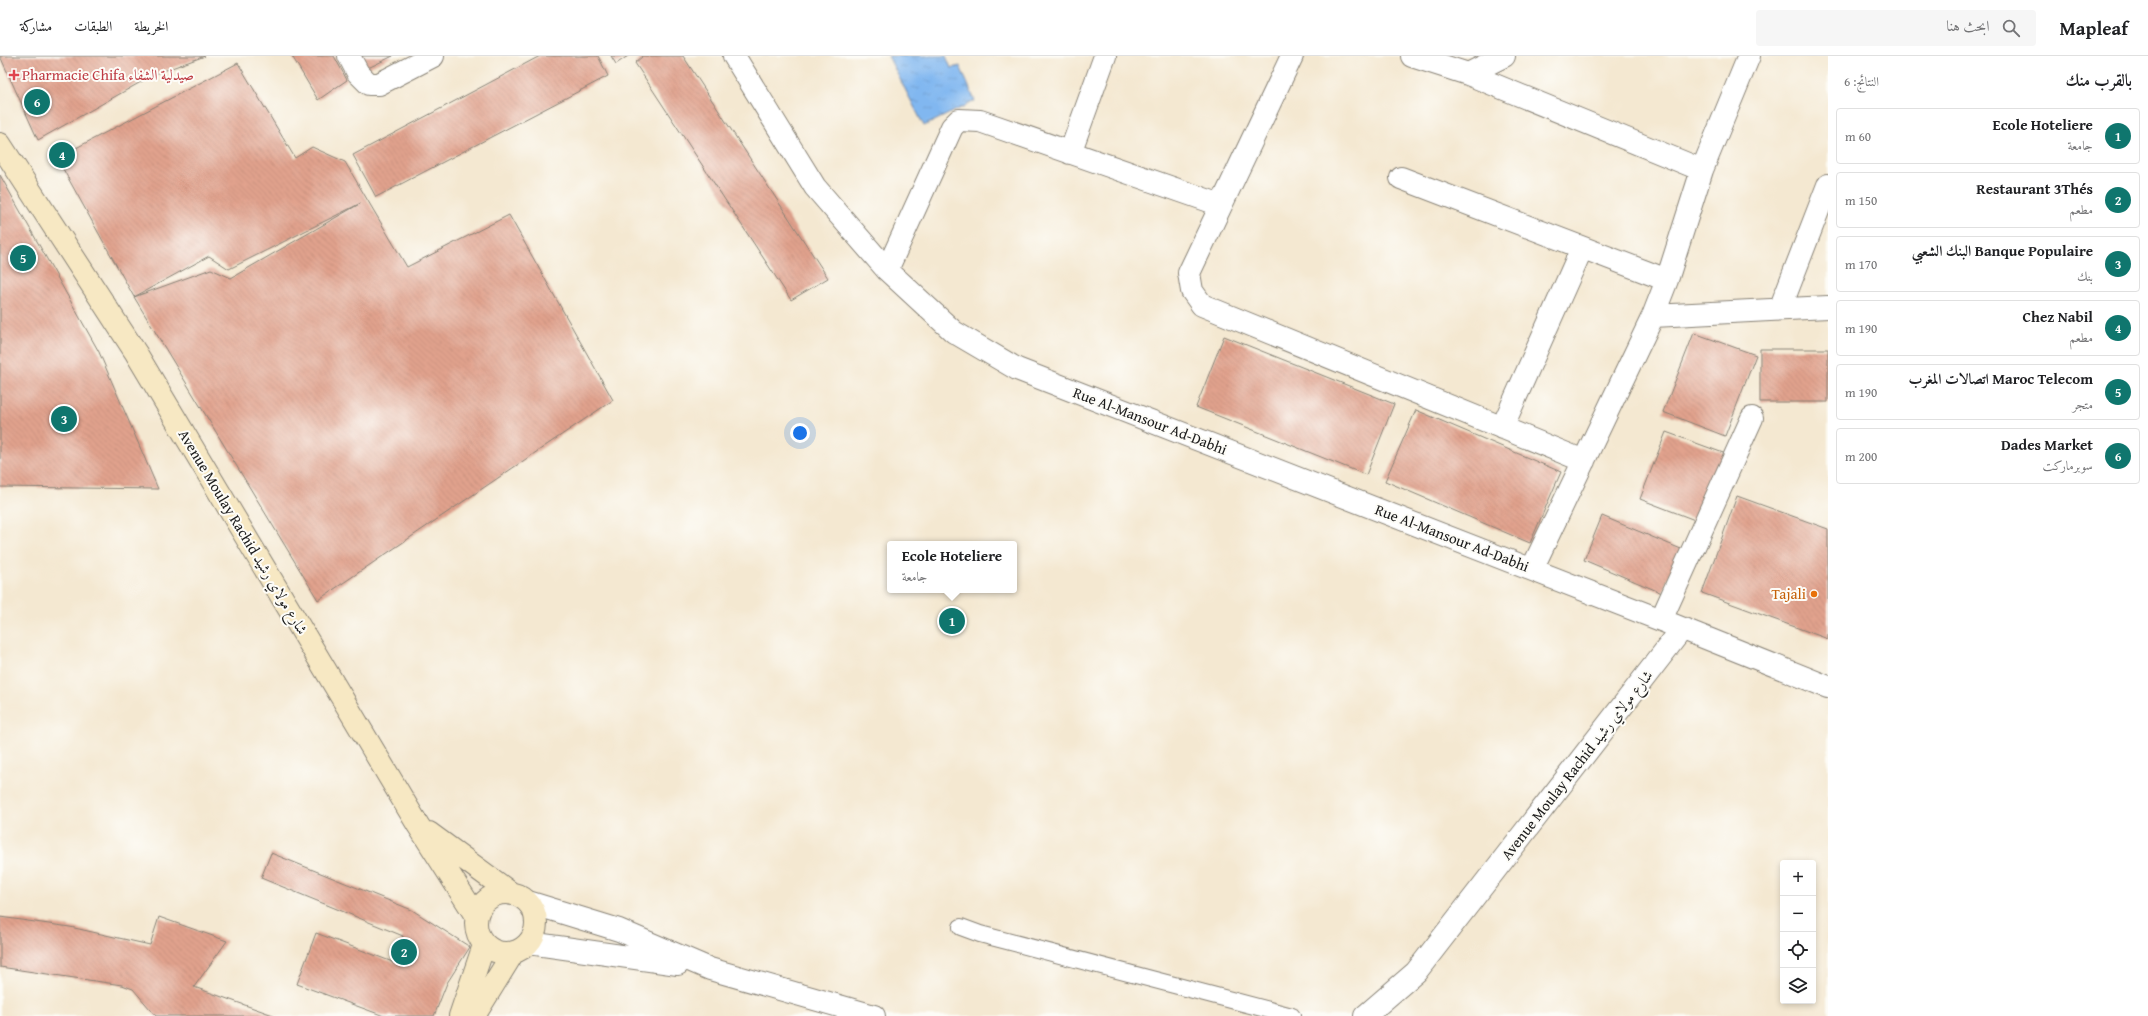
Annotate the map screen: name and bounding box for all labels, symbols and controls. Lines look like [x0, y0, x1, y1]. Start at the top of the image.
search box [1756, 10, 2036, 46]
text: Mapleaf [2060, 14, 2128, 42]
text: ابحث هنا [1946, 15, 1990, 36]
text: مشاركة [20, 16, 52, 36]
text: الطبقات [74, 16, 112, 36]
text: الخريطة [134, 16, 168, 36]
icon: search [2000, 17, 2022, 39]
place label: Pharmacie Chifa صيدلية الشفاء [22, 64, 194, 85]
text: بالقرب منك [2065, 67, 2132, 92]
marker: Pharmacie Chifa صيدلية الشفاء [9, 70, 19, 80]
text: النتائج: 6 [1844, 72, 1879, 91]
pin: 6 [24, 87, 50, 117]
text: Ecole Hoteliere [1993, 114, 2093, 135]
text: 60 m [1845, 127, 1871, 146]
text: 1 [2115, 127, 2121, 146]
text: جامعة [2067, 136, 2093, 155]
pin: 4 [49, 140, 75, 170]
text: Restaurant 3Thés [1976, 178, 2093, 199]
text: 150 m [1845, 191, 1877, 210]
text: 2 [2115, 191, 2121, 210]
text: مطعم [2069, 200, 2093, 219]
text: Banque Populaire البنك الشعبي [1912, 240, 2093, 261]
pin: 5 [10, 243, 36, 273]
text: 170 m [1845, 255, 1877, 274]
text: 3 [2115, 255, 2121, 274]
text: بنك [2077, 267, 2093, 286]
text: Chez Nabil [2023, 306, 2093, 327]
text: 190 m [1845, 319, 1877, 338]
text: 4 [2115, 319, 2121, 338]
text: مطعم [2069, 328, 2093, 347]
text: Maroc Telecom اتصالات المغرب [1909, 368, 2093, 389]
street label: Rue Al-Mansour Ad-Dabhi [1070, 381, 1230, 460]
text: 190 m [1845, 383, 1877, 402]
text: 5 [2115, 383, 2121, 402]
text: متجر [2072, 395, 2093, 414]
pin: 3 [51, 404, 77, 434]
your location [790, 423, 810, 443]
street label: Avenue Moulay Rachid شارع مولاي رشيد [171, 425, 313, 640]
text: Dades Market [2001, 434, 2093, 455]
text: 200 m [1845, 447, 1877, 466]
text: 6 [2115, 447, 2121, 466]
text: سوبرماركت [2043, 456, 2093, 475]
street label: Rue Al-Mansour Ad-Dabhi [1372, 498, 1532, 577]
popup [887, 541, 1017, 593]
text: Ecole Hoteliere [902, 545, 1002, 566]
text: جامعة [902, 567, 927, 586]
place label: Tajali [1772, 583, 1806, 604]
marker: Tajali [1809, 589, 1819, 599]
pin: 1 [939, 606, 965, 636]
street label: Avenue Moulay Rachid شارع مولاي رشيد [1496, 665, 1660, 866]
map controls [1780, 860, 1816, 1004]
button: + [1780, 860, 1816, 896]
button: − [1780, 896, 1816, 932]
button: locate [1780, 932, 1816, 968]
pin: 2 [391, 937, 417, 967]
button: layers [1780, 968, 1816, 1004]

